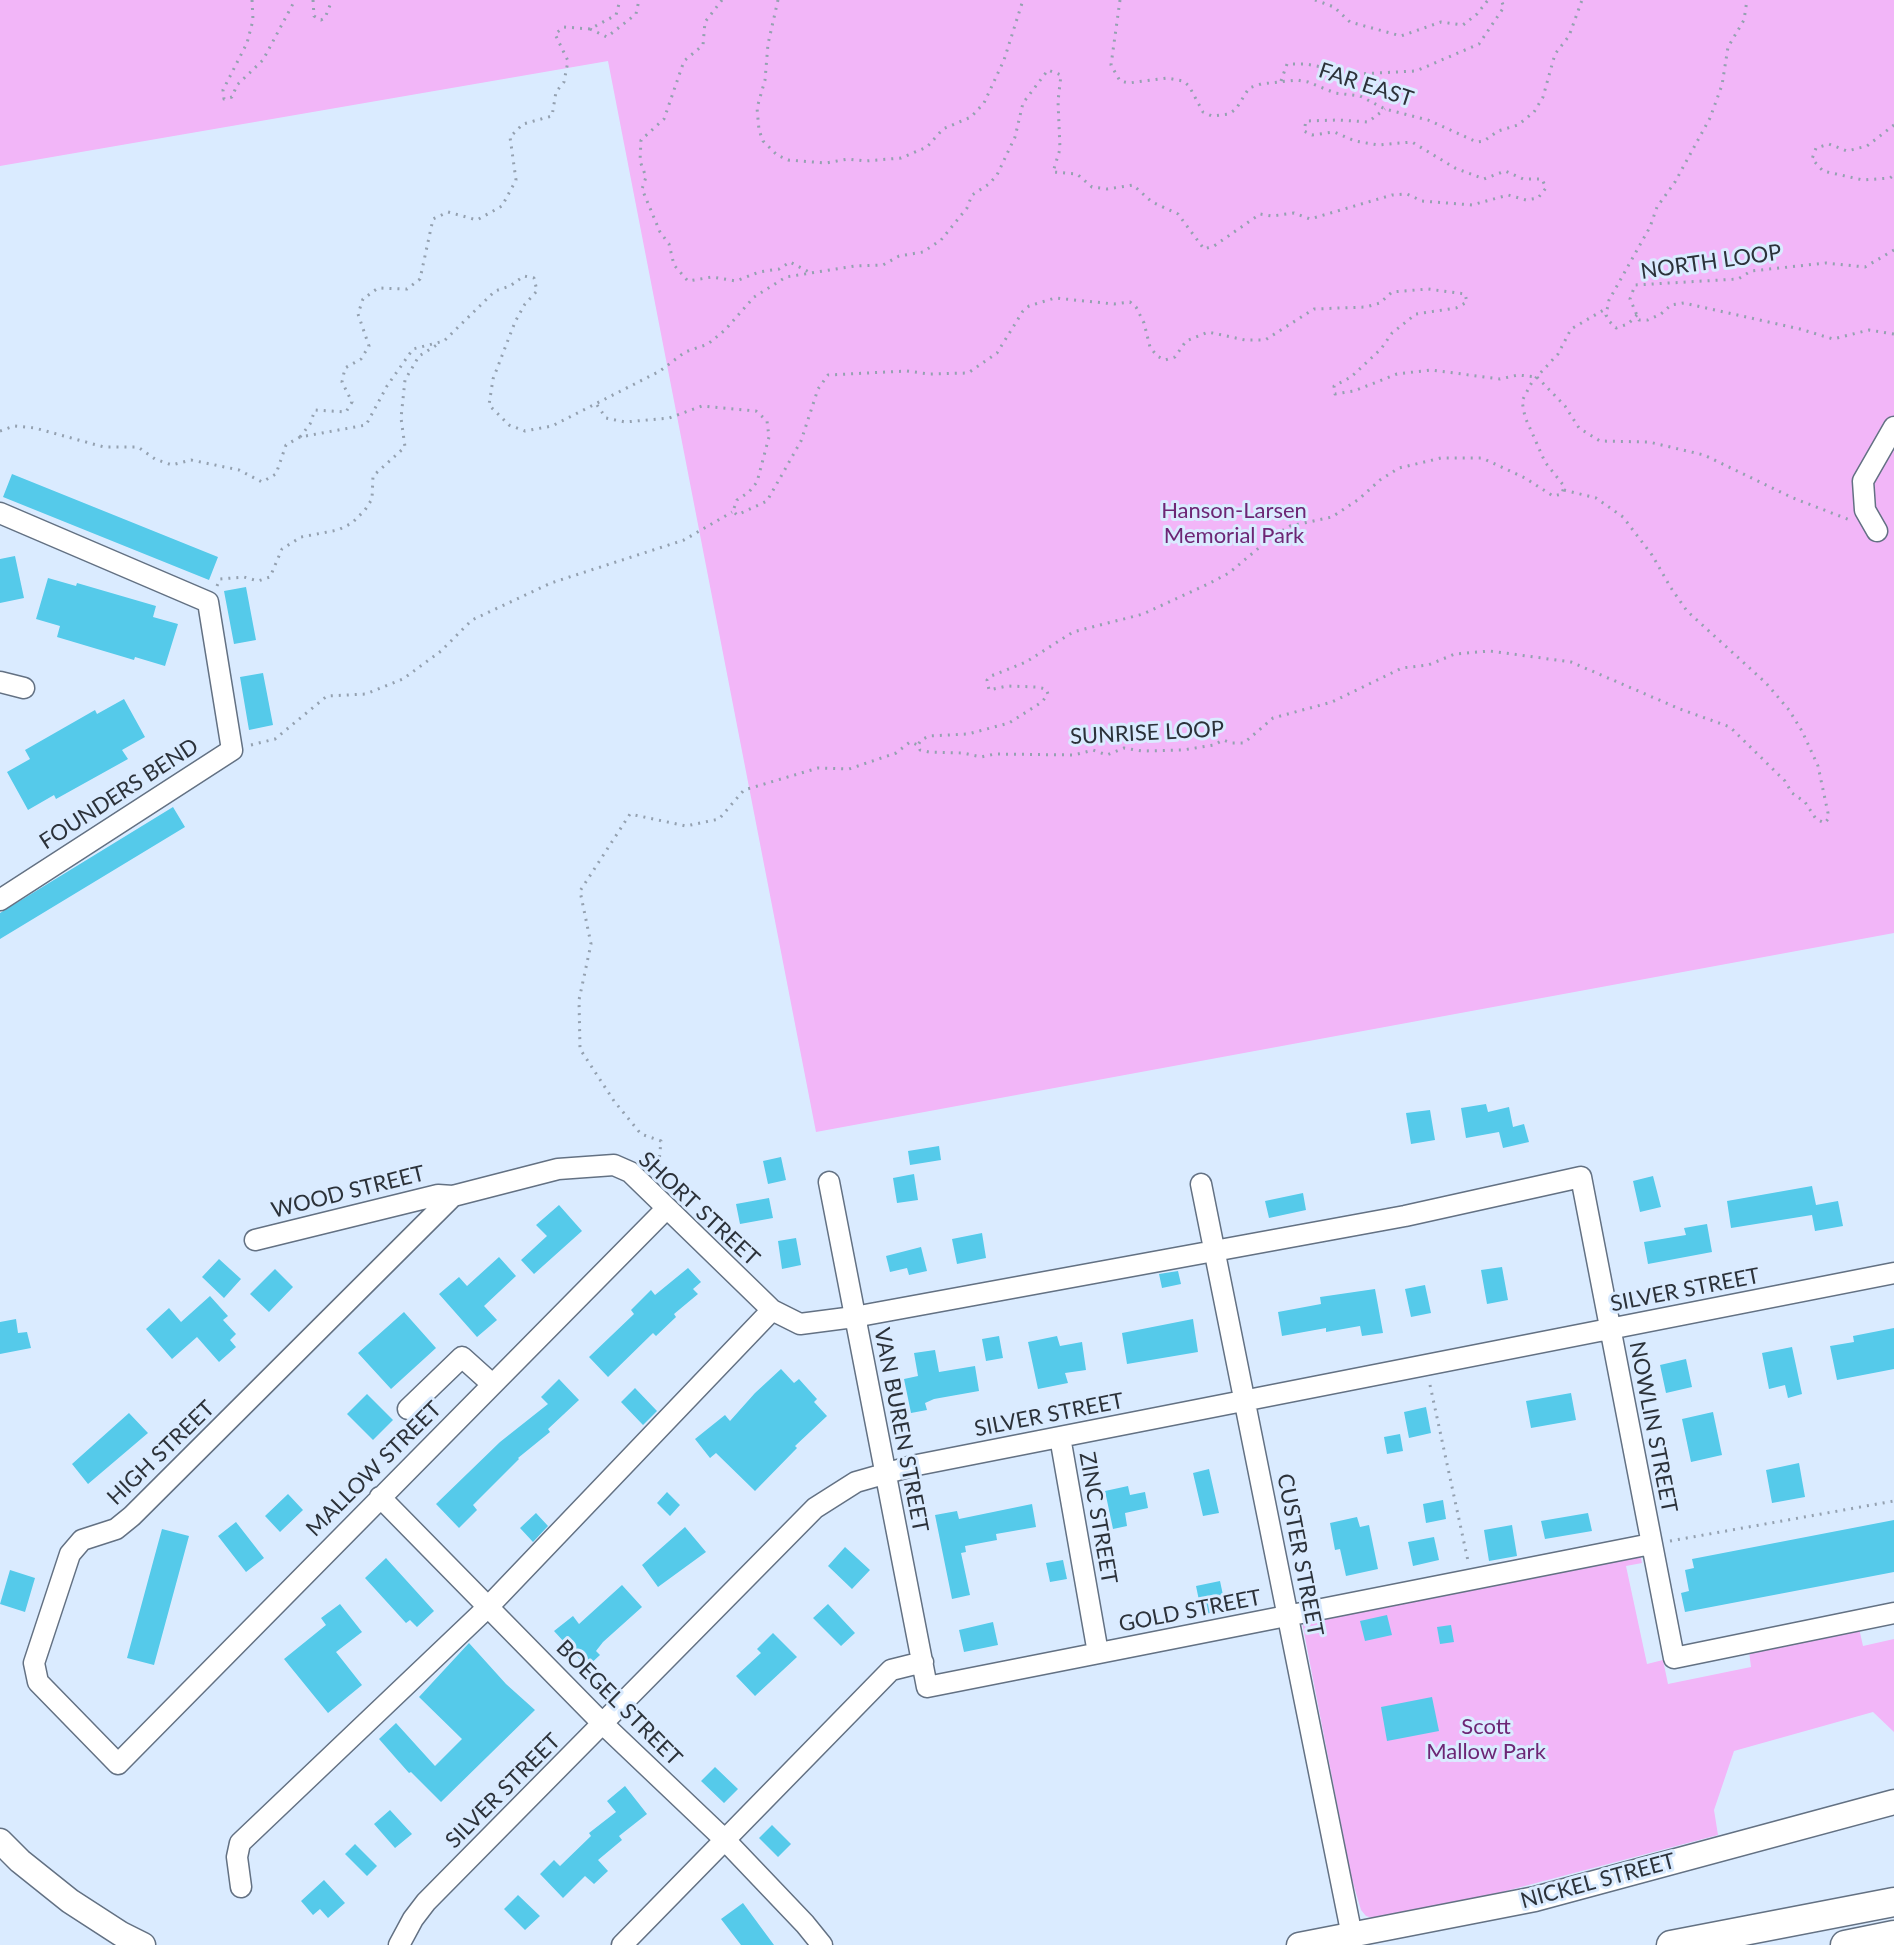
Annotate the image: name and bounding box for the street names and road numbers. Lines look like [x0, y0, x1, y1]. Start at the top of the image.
street label: FAR EAST [1315, 57, 1417, 113]
street label: NORTH LOOP [1639, 239, 1783, 285]
street label: SUNRISE LOOP [1069, 716, 1225, 750]
street label: FOUNDERS BEND [35, 733, 203, 855]
street label: SHORT STREET [633, 1146, 765, 1272]
street label: WOOD STREET [269, 1160, 427, 1224]
street label: SILVER STREET [1608, 1263, 1762, 1317]
street label: VAN BUREN STREET [868, 1326, 934, 1534]
street label: NOWLIN STREET [1623, 1339, 1683, 1515]
street label: SILVER STREET [972, 1388, 1126, 1442]
street label: HIGH STREET [102, 1395, 220, 1511]
street label: MALLOW STREET [301, 1396, 447, 1542]
street label: ZINC STREET [1073, 1450, 1123, 1586]
street label: CUSTER STREET [1271, 1471, 1329, 1639]
street label: GOLD STREET [1117, 1584, 1263, 1638]
street label: BOEGEL STREET [551, 1635, 687, 1771]
street label: SILVER STREET [440, 1728, 566, 1854]
street label: NICKEL STREET [1518, 1848, 1678, 1914]

